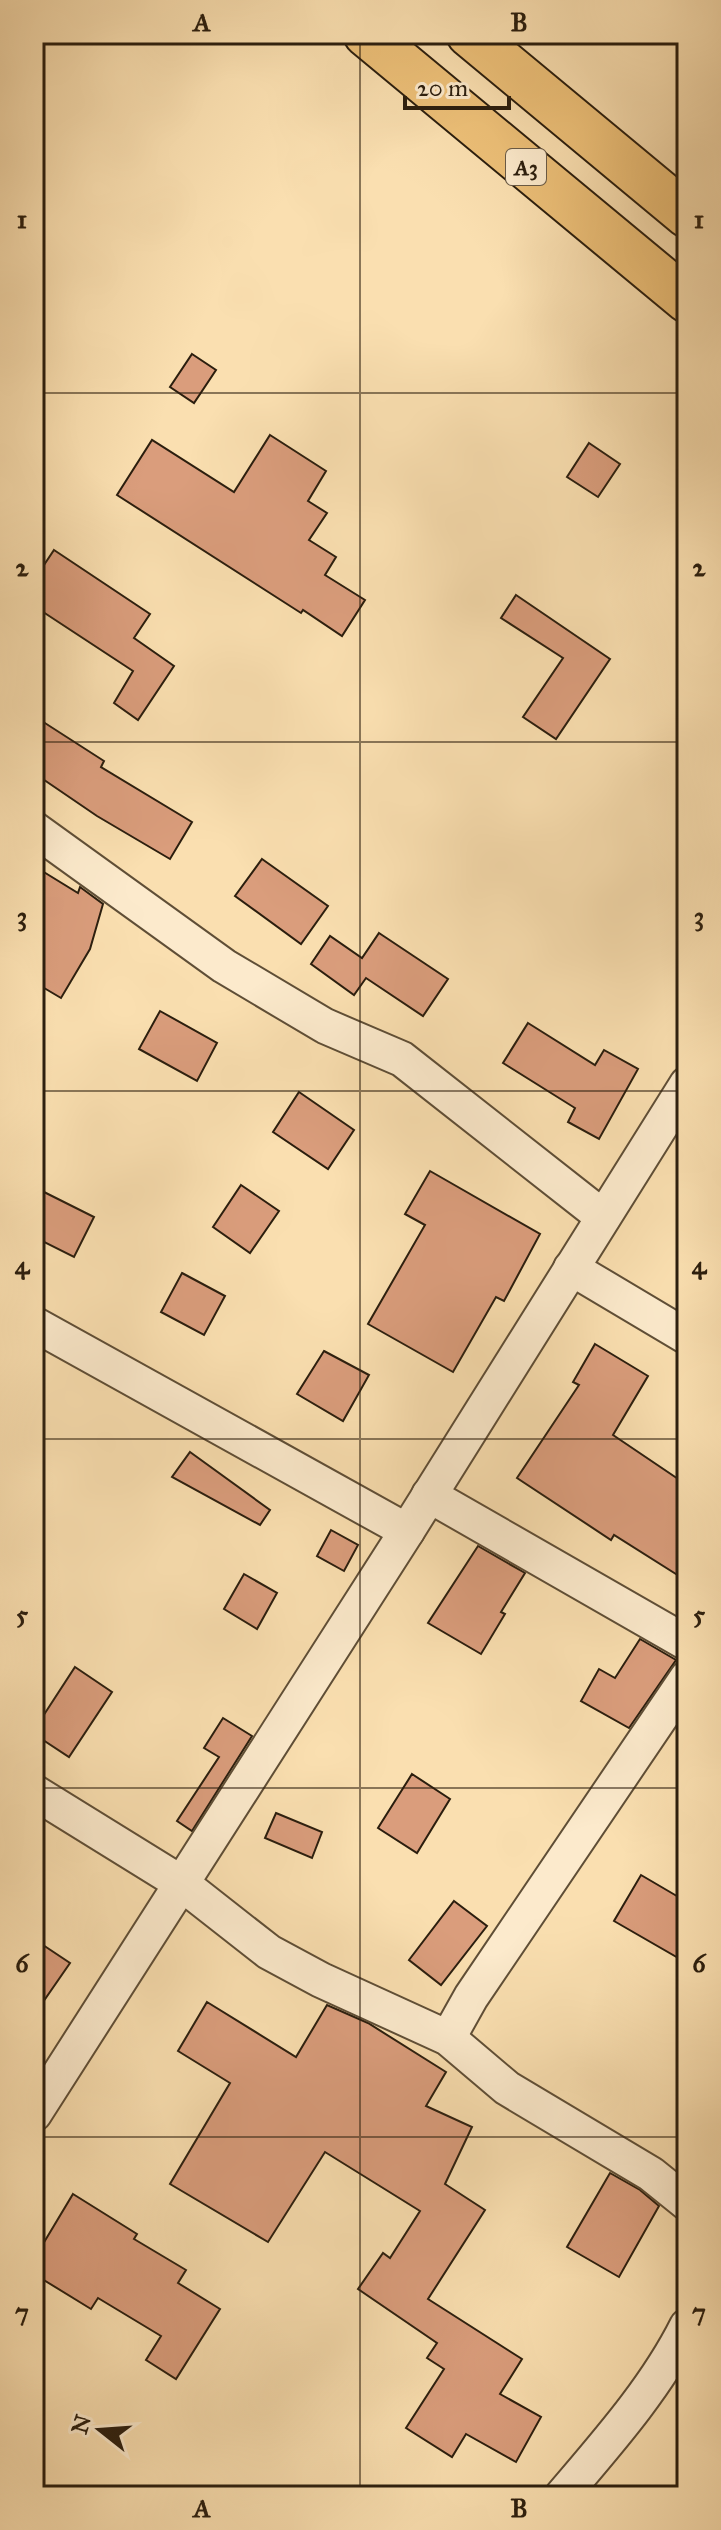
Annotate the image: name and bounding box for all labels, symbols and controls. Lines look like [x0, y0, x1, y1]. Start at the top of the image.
text: A [191, 6, 211, 38]
text: B [510, 6, 528, 38]
scale bar [405, 60, 509, 110]
text: 20 m [417, 73, 468, 103]
road number: A3 [506, 149, 546, 185]
text: 1 [17, 203, 27, 235]
text: 1 [694, 203, 704, 235]
text: 2 [16, 551, 30, 583]
text: 2 [693, 551, 707, 583]
text: 3 [17, 900, 27, 932]
text: 3 [694, 900, 704, 932]
text: 4 [15, 1249, 31, 1281]
text: 4 [692, 1249, 708, 1281]
text: 5 [16, 1598, 29, 1630]
text: 5 [693, 1598, 706, 1630]
text: 6 [15, 1947, 30, 1979]
text: 6 [692, 1947, 707, 1979]
text: 7 [15, 2296, 29, 2328]
text: 7 [692, 2296, 706, 2328]
north arrow [60, 2390, 140, 2470]
text: N [66, 2411, 97, 2437]
text: A [191, 2492, 211, 2524]
text: B [510, 2492, 528, 2524]

